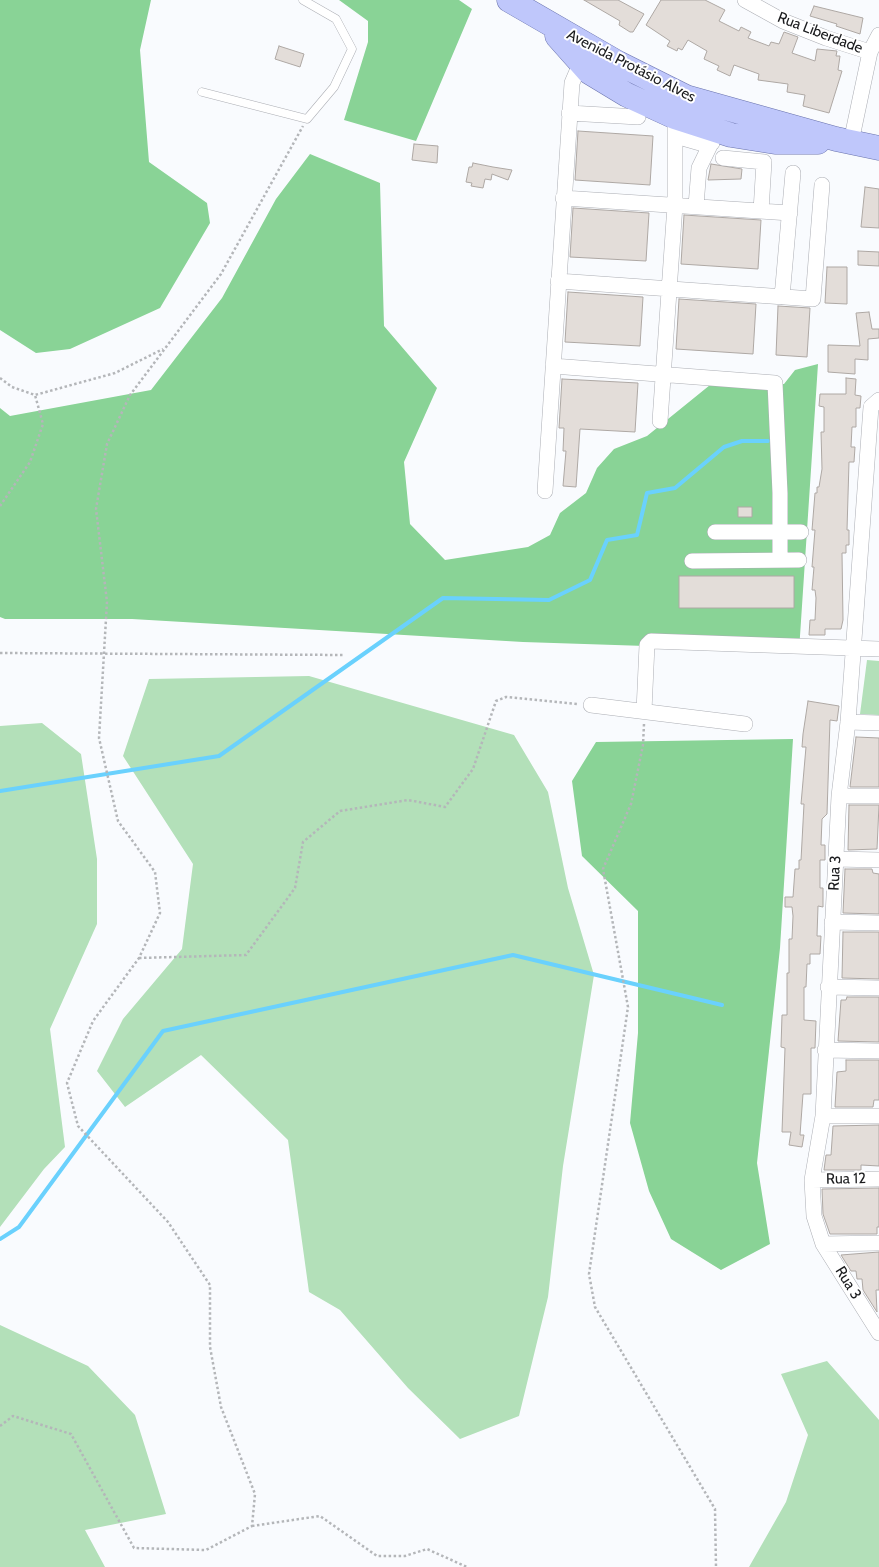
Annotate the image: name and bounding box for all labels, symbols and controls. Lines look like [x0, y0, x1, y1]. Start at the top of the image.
street label: Rua Liberdade [775, 8, 865, 58]
street label: Avenida Protásio Alves [564, 26, 698, 106]
street label: Rua 3 [825, 855, 845, 891]
street label: Rua 12 [826, 1170, 866, 1188]
street label: Rua 3 [831, 1263, 865, 1303]

